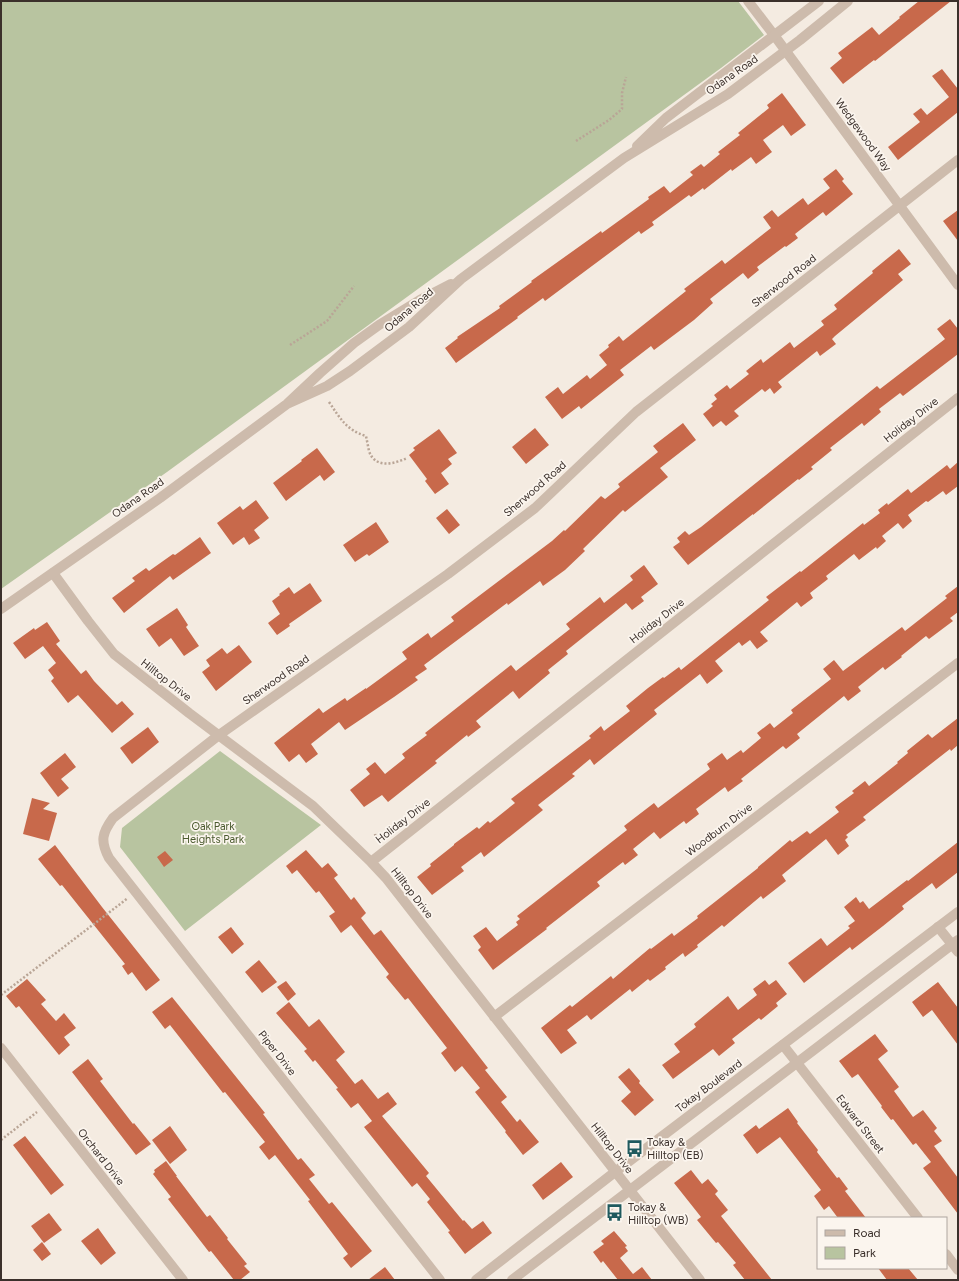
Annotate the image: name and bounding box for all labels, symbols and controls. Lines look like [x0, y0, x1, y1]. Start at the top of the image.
street label: Odana Road [704, 52, 760, 98]
street label: Wedgewood Way [832, 96, 894, 174]
street label: Sherwood Road [749, 252, 819, 310]
street label: Odana Road [382, 285, 436, 335]
street label: Holiday Drive [881, 395, 941, 445]
street label: Sherwood Road [501, 458, 569, 520]
street label: Odana Road [110, 475, 166, 521]
street label: Holiday Drive [627, 596, 687, 646]
street label: Sherwood Road [240, 652, 312, 708]
street label: Hilltop Drive [138, 656, 194, 704]
street label: Holiday Drive [373, 796, 433, 846]
street label: Woodburn Drive [683, 801, 755, 859]
park label: Oak Park Heights Park [182, 820, 245, 846]
street label: Hilltop Drive [388, 865, 436, 921]
street label: Piper Drive [255, 1028, 299, 1078]
street label: Tokay Boulevard [673, 1057, 745, 1115]
street label: Edward Street [833, 1092, 887, 1156]
street label: Hilltop Drive [588, 1120, 636, 1176]
street label: Orchard Drive [75, 1126, 127, 1188]
place label: Tokay & Hilltop (EB) [647, 1136, 703, 1162]
bus stop icon: Tokay & Hilltop (EB) [624, 1138, 644, 1158]
place label: Tokay & Hilltop (WB) [628, 1201, 689, 1227]
bus stop icon: Tokay & Hilltop (WB) [605, 1203, 625, 1223]
legend [817, 1217, 947, 1269]
text: Road [853, 1226, 881, 1240]
text: Park [853, 1246, 876, 1260]

